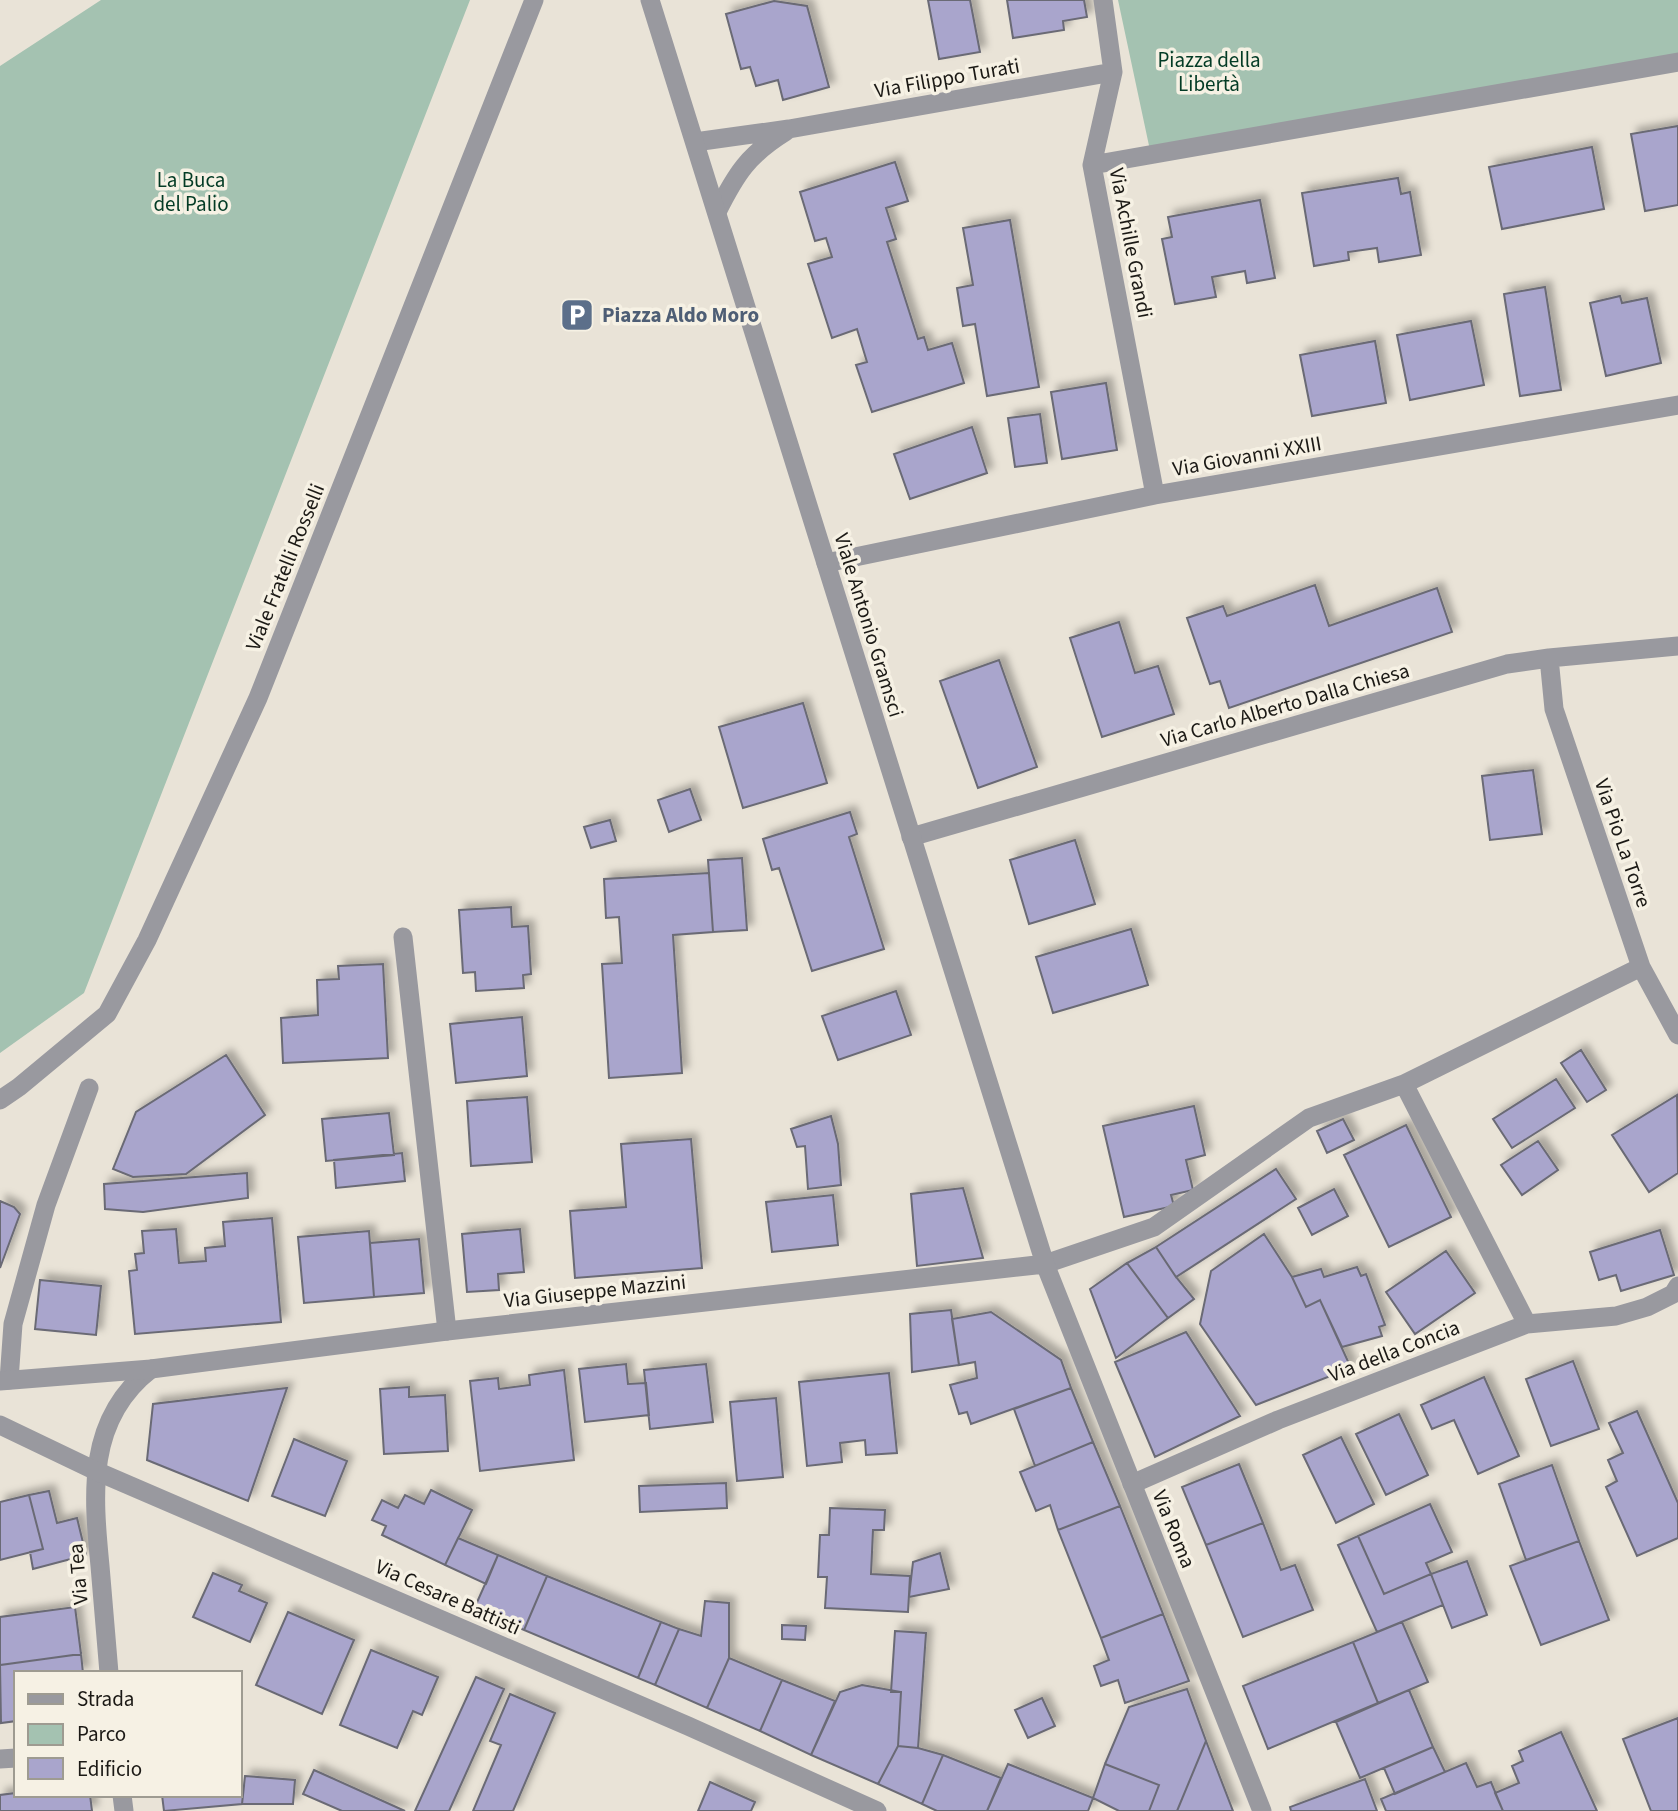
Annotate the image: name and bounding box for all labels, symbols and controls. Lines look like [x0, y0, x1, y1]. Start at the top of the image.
park label: Piazza della Libertà [1157, 45, 1261, 99]
street label: Via Filippo Turati [872, 50, 1022, 106]
park label: La Buca del Palio [153, 165, 229, 219]
street label: Via Achille Grandi [1102, 165, 1160, 321]
parking icon: Piazza Aldo Moro [558, 296, 596, 334]
place label: Piazza Aldo Moro [602, 300, 759, 330]
street label: Via Giovanni XXIII [1170, 428, 1324, 484]
street label: Viale Fratelli Rosselli [238, 479, 332, 655]
street label: Viale Antonio Gramsci [827, 529, 911, 721]
street label: Via Carlo Alberto Dalla Chiesa [1157, 655, 1413, 755]
street label: Via Pio La Torre [1587, 775, 1659, 911]
street label: Via Giuseppe Mazzini [502, 1267, 688, 1315]
street label: Via della Concia [1324, 1312, 1464, 1390]
street label: Via Roma [1145, 1485, 1203, 1573]
street label: Via Tea [60, 1542, 96, 1606]
street label: Via Cesare Battisti [370, 1551, 526, 1643]
legend [14, 1671, 242, 1797]
text: Strada [77, 1684, 134, 1714]
text: Parco [77, 1719, 126, 1749]
text: Edificio [77, 1754, 142, 1784]

